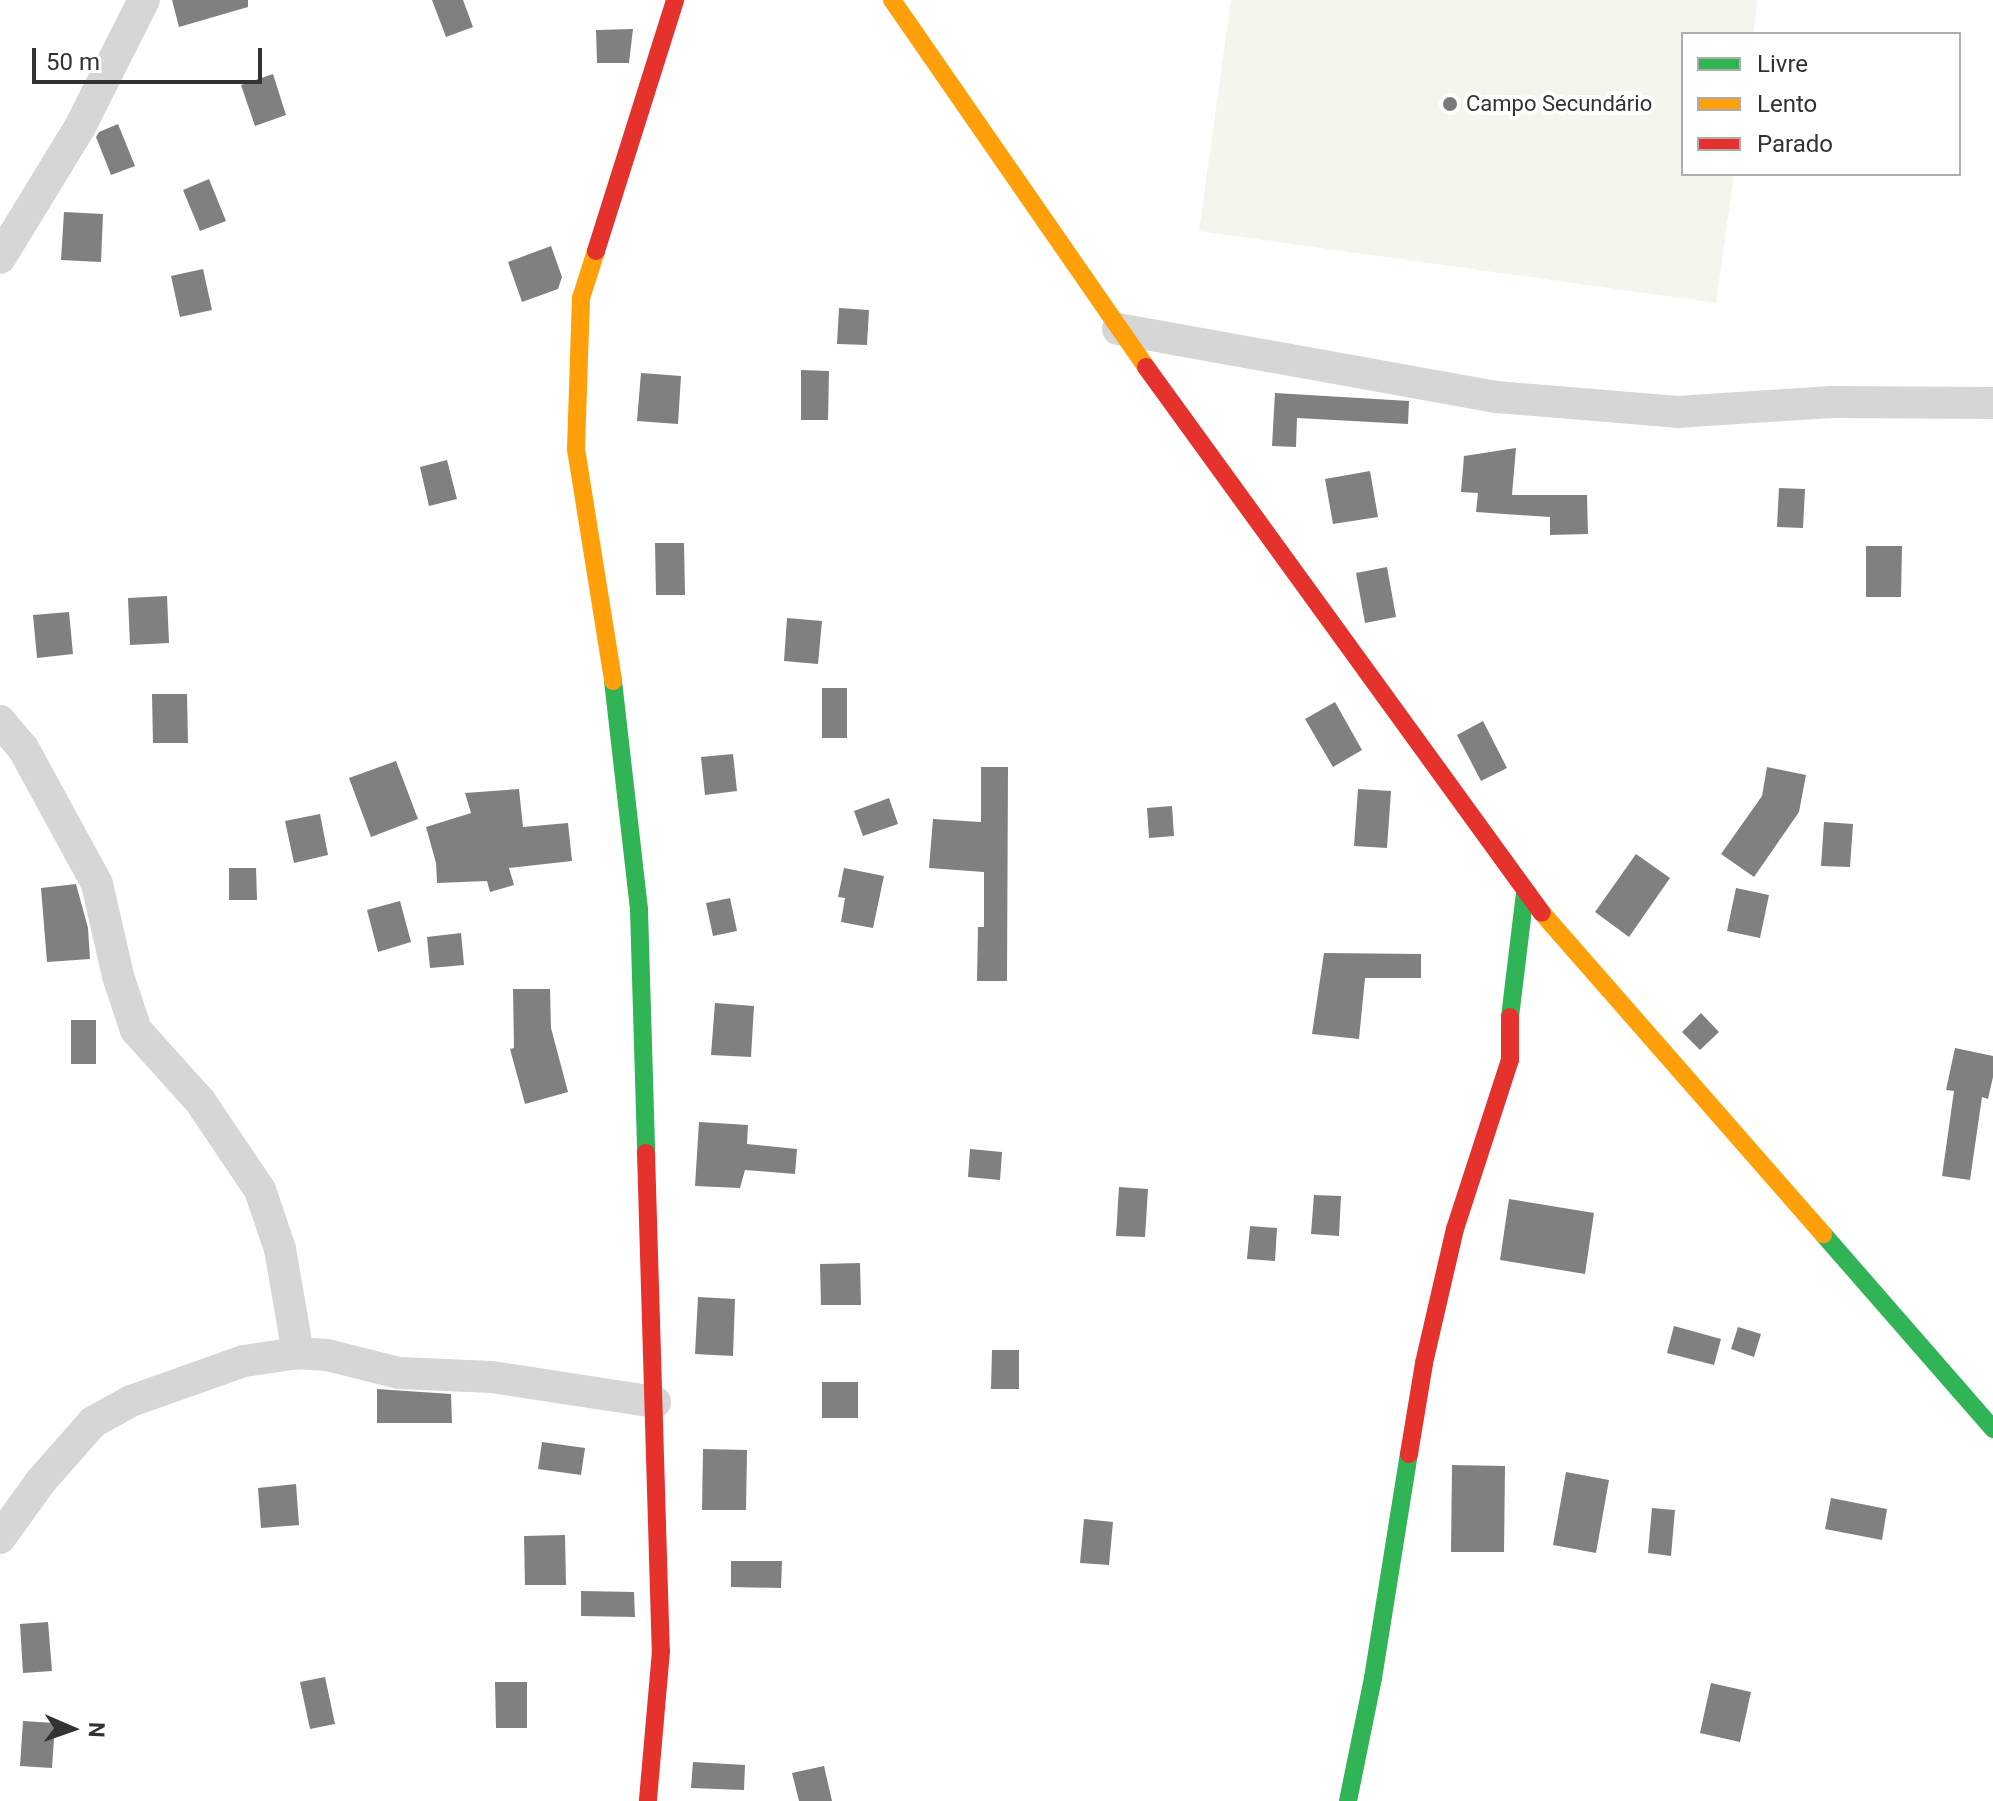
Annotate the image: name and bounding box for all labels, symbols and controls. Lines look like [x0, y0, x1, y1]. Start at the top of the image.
scale bar [36, 32, 266, 82]
legend [1681, 32, 1961, 176]
text: 50 m [46, 48, 100, 76]
text: Livre [1757, 50, 1808, 78]
text: Lento [1757, 90, 1817, 118]
place label: Campo Secundário [1466, 91, 1652, 117]
marker: Campo Secundário [1441, 95, 1459, 113]
text: Parado [1757, 130, 1833, 158]
north arrow [32, 1689, 112, 1769]
text: N [84, 1722, 109, 1738]

